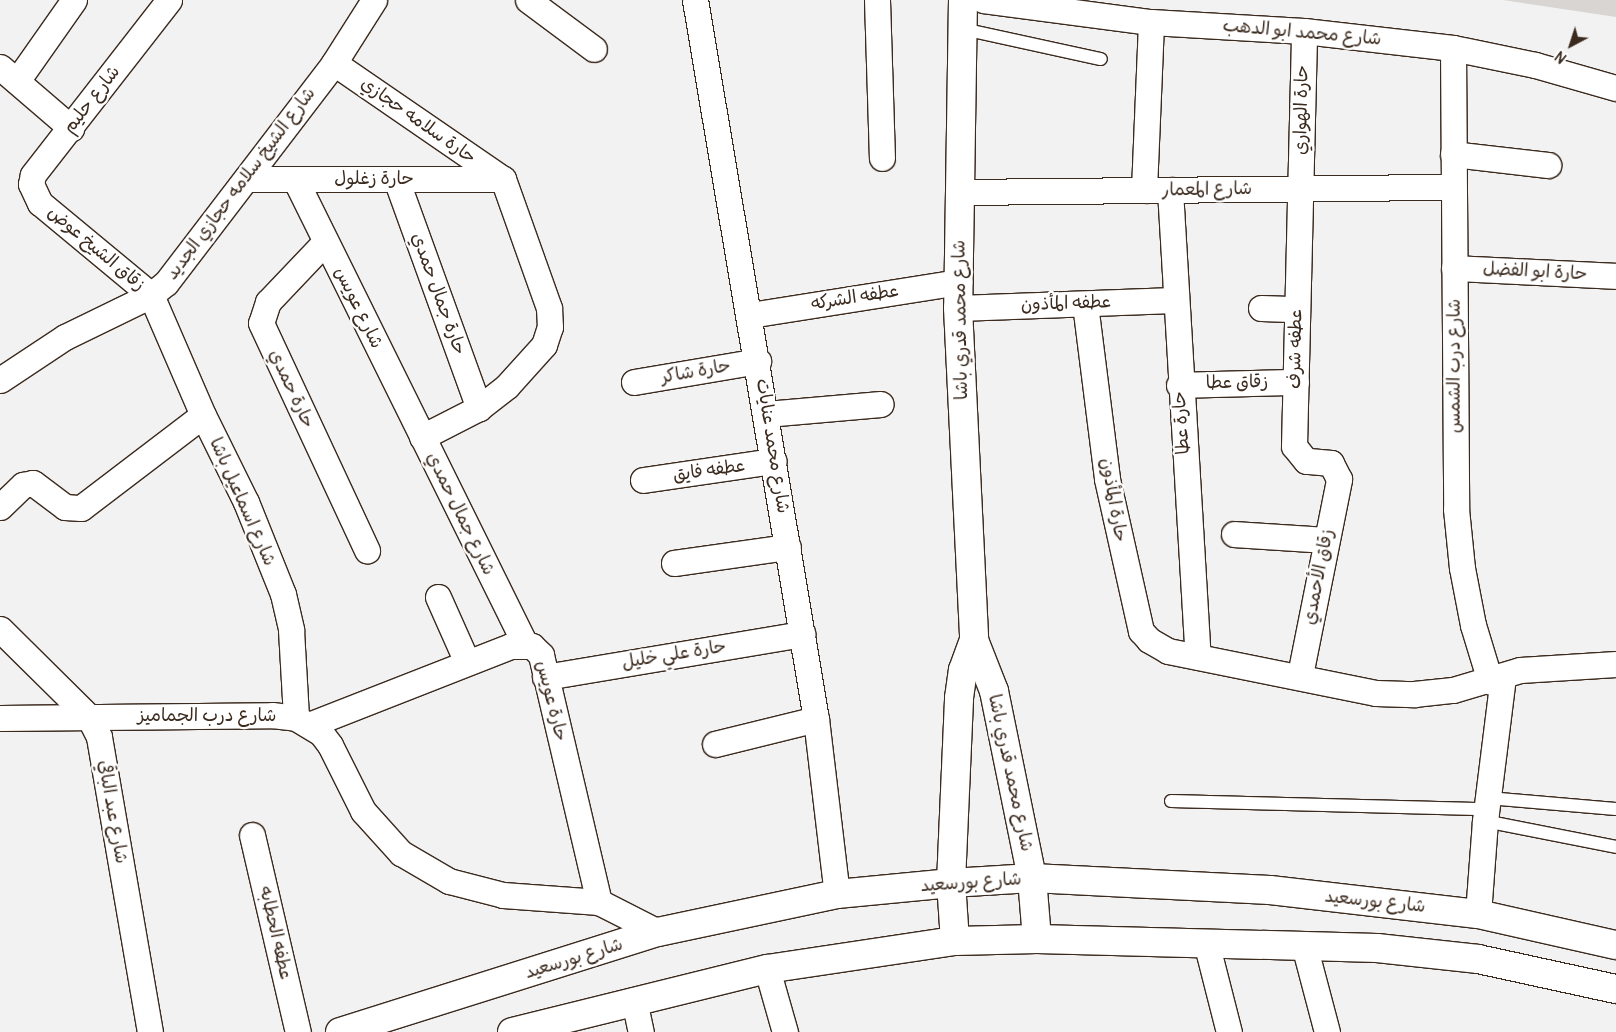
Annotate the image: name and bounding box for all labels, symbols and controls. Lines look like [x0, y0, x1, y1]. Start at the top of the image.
street label: شارع محمد ابو الدهب [1222, 15, 1382, 51]
north arrow [1546, 20, 1596, 70]
text: N [1552, 47, 1570, 66]
street label: شارع حليم [59, 62, 125, 138]
street label: حارة الهواري [1290, 65, 1314, 155]
street label: حارة سلامه حجازي [356, 73, 480, 169]
street label: شارع الشيخ سلامه حجازي الجديد [161, 83, 321, 285]
street label: حارة زغلول [334, 168, 414, 190]
street label: شارع المعمار [1162, 178, 1252, 202]
street label: زقاق الشيخ عوض [43, 202, 149, 296]
street label: حارة جمال حمدي [406, 230, 470, 358]
street label: شارع محمد قدري باشا [949, 240, 973, 400]
street label: حارة ابو الفضل [1482, 258, 1588, 286]
street label: شارع عويس [329, 264, 387, 352]
street label: عطفه الشركه [810, 280, 900, 316]
street label: عطفه المأذون [1020, 292, 1112, 316]
street label: شارع درب الشمس [1444, 299, 1466, 433]
street label: عطفه شرف [1285, 309, 1307, 389]
street label: حارة حمدي [263, 346, 319, 432]
street label: حارة شاكر [660, 355, 732, 389]
street label: زقاق عطا [1206, 372, 1268, 394]
street label: شارع محمد عنايات [751, 377, 793, 515]
street label: حارة عطا [1169, 391, 1195, 455]
street label: شارع اسماعيل باشا [204, 435, 280, 569]
street label: شارع جمال حمدي [421, 449, 499, 579]
street label: عطفه فايق [671, 455, 747, 487]
street label: حارة المأذون [1095, 456, 1131, 544]
street label: زقاق الأحمدي [1299, 527, 1339, 627]
street label: حارة علي خليل [620, 636, 728, 674]
street label: حارة عويس [531, 659, 571, 743]
street label: شارع محمد قدري باشا [983, 692, 1037, 854]
street label: شارع درب الجماميز [138, 705, 276, 727]
street label: شارع عبد الباقي [92, 759, 132, 865]
street label: شارع بورسعيد [920, 869, 1022, 897]
street label: عطفه الحطابه [254, 884, 296, 982]
street label: شارع بورسعيد [1324, 886, 1426, 918]
street label: شارع بورسعيد [523, 934, 625, 984]

